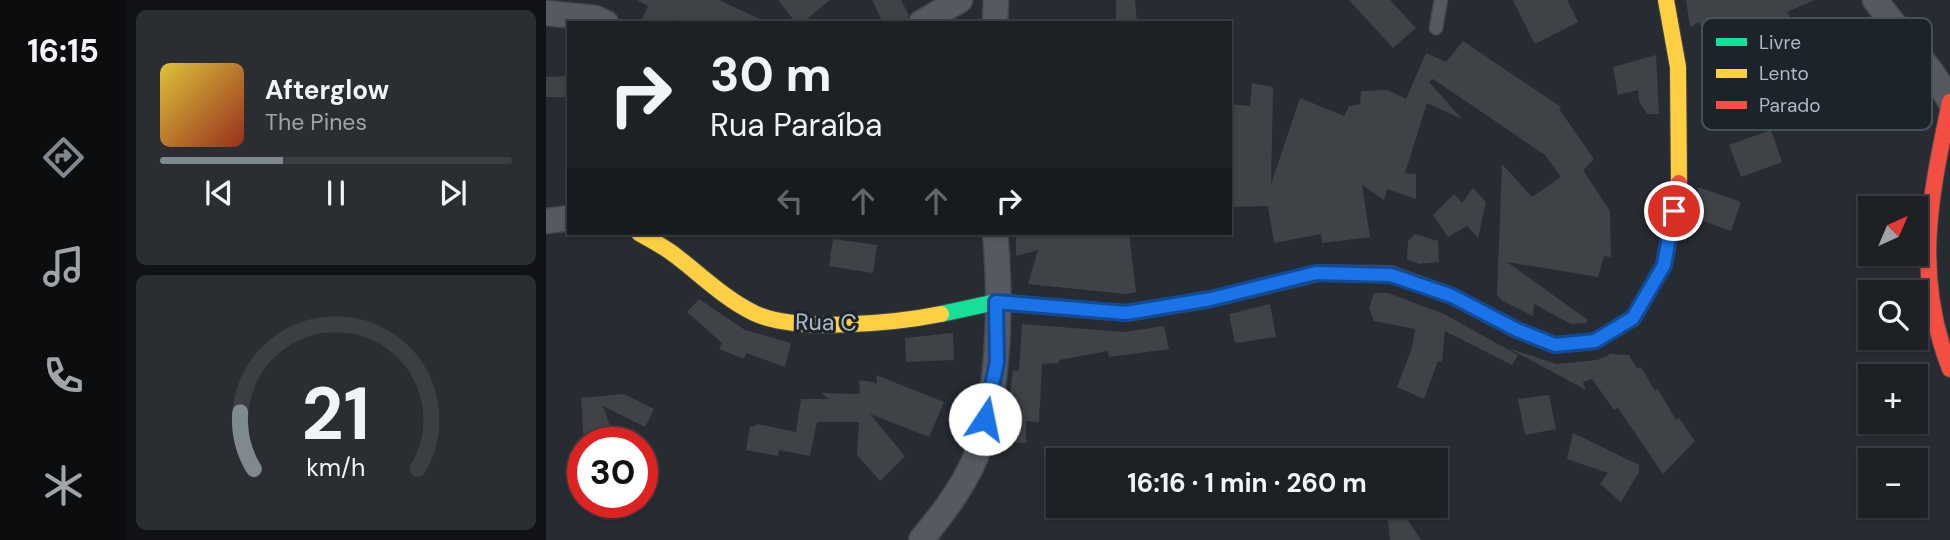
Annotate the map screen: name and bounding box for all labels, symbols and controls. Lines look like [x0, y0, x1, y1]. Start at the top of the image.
legend [1702, 18, 1932, 130]
text: 16:15 [27, 30, 99, 72]
text: Livre [1759, 30, 1801, 55]
text: 30 m [710, 42, 832, 106]
icon: right [595, 49, 686, 140]
text: Lento [1759, 61, 1809, 86]
text: Afterglow [265, 73, 389, 107]
text: Parado [1759, 93, 1820, 118]
text: Rua Paraíba [710, 104, 882, 146]
text: The Pines [265, 107, 367, 137]
icon: directions [39, 133, 88, 182]
icon: previous [200, 174, 238, 212]
icon: pause [317, 174, 355, 212]
icon: next [434, 174, 472, 212]
pin [1644, 181, 1704, 241]
icon: left [771, 182, 809, 220]
icon: ahead [844, 182, 882, 220]
icon: ahead [917, 182, 955, 220]
icon: right [990, 182, 1028, 220]
icon: arrive [1655, 192, 1693, 230]
north arrow [1858, 196, 1928, 266]
map controls [1858, 196, 1928, 518]
icon: music [39, 242, 88, 291]
button: search [1858, 280, 1928, 350]
street label: Rua C [795, 306, 857, 338]
icon: phone [39, 351, 88, 400]
button: + [1858, 364, 1928, 434]
text: 21 [302, 367, 370, 462]
position arrow [948, 382, 1022, 456]
speed limit sign: 30 [567, 427, 658, 518]
button: − [1858, 448, 1928, 518]
text: km/h [306, 450, 366, 483]
icon: climate [39, 461, 88, 510]
text: 16:16 · 1 min · 260 m [1127, 466, 1367, 500]

